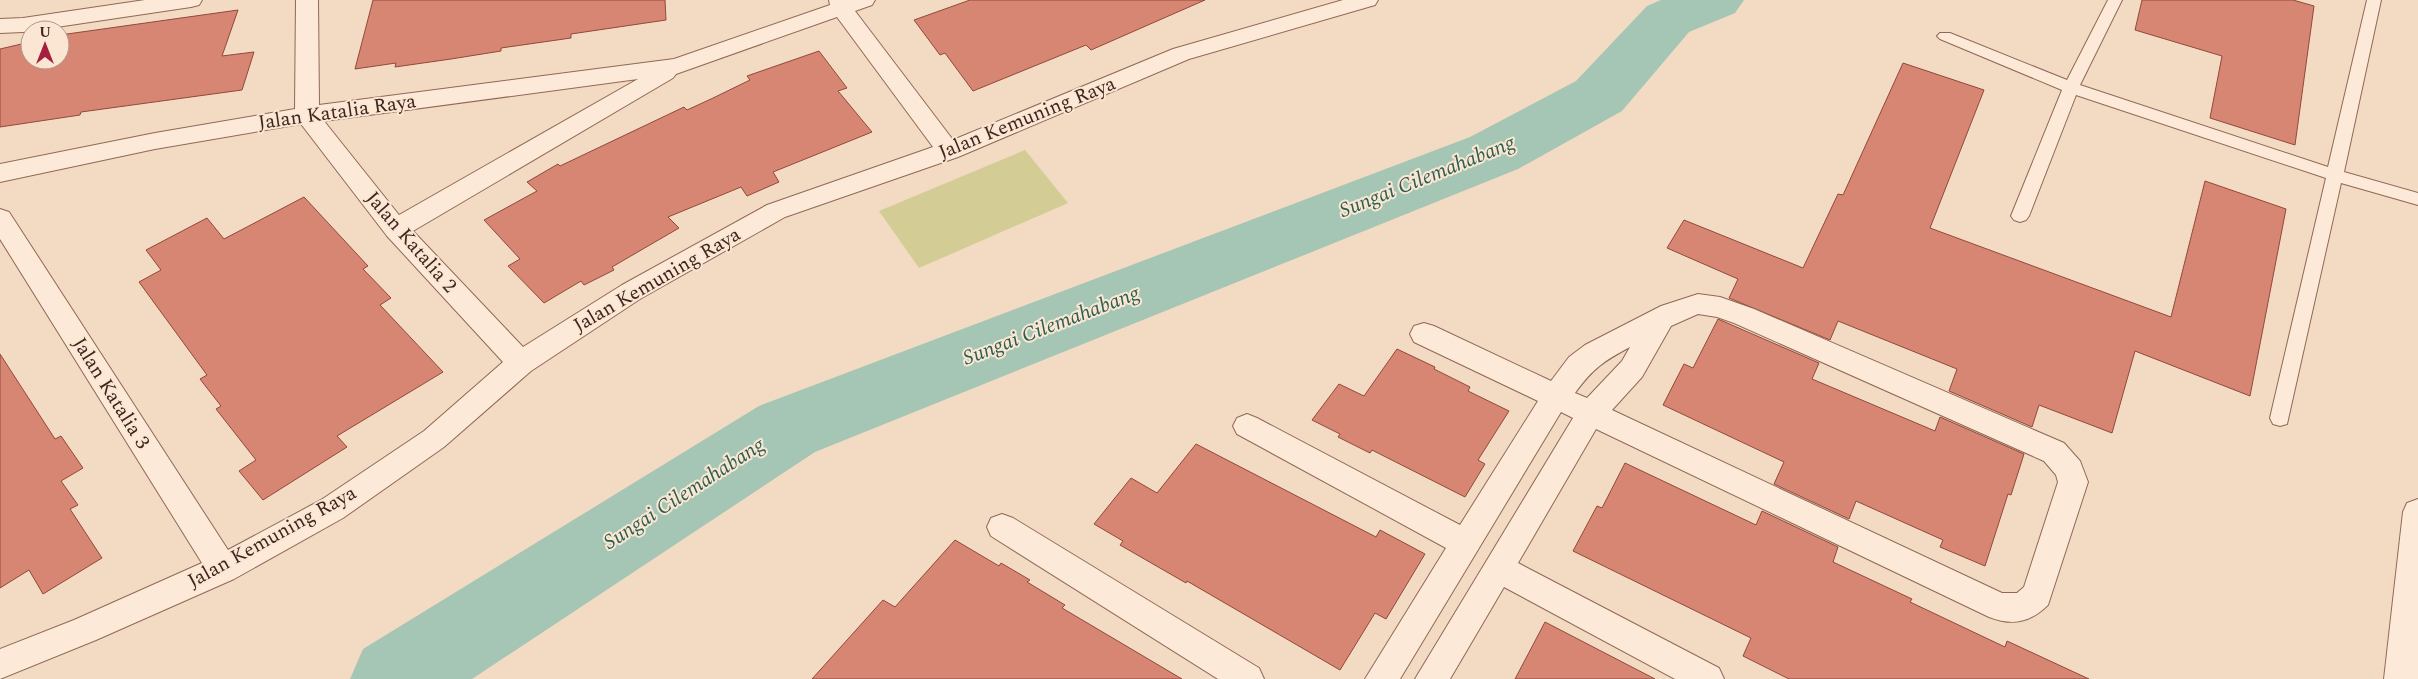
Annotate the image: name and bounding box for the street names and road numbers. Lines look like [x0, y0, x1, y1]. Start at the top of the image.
street label: Jalan Kemuning Raya [934, 69, 1120, 167]
street label: Jalan Katalia Raya [256, 86, 418, 138]
street label: Jalan Katalia 2 [358, 184, 464, 300]
street label: Jalan Kemuning Raya [568, 220, 747, 340]
street label: Jalan Katalia 3 [65, 331, 157, 455]
street label: Jalan Kemuning Raya [182, 478, 362, 596]

